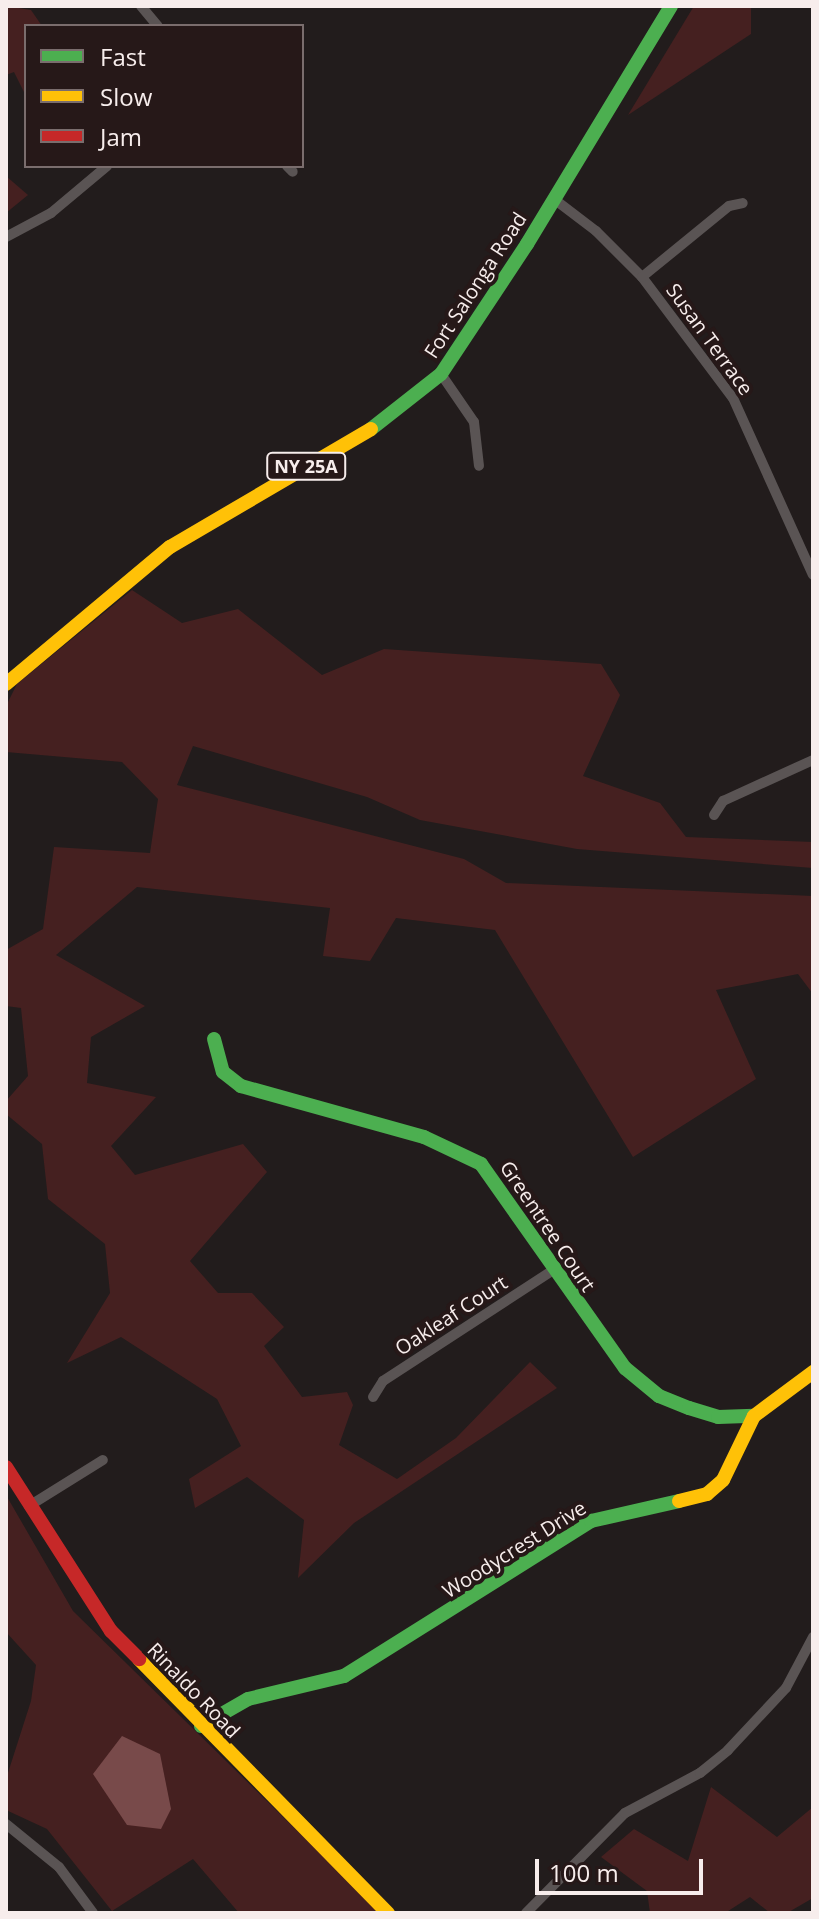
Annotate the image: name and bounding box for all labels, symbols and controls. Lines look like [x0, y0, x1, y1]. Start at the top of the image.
legend [24, 24, 304, 168]
text: Fast [100, 40, 146, 73]
text: Slow [100, 80, 152, 113]
text: Jam [100, 120, 142, 153]
street label: Fort Salonga Road [419, 208, 531, 362]
street label: Susan Terrace [662, 279, 758, 399]
road number: NY 25A [266, 452, 346, 480]
street label: Greentree Court [495, 1156, 601, 1296]
street label: Oakleaf Court [390, 1270, 512, 1360]
street label: Woodycrest Drive [438, 1495, 590, 1603]
street label: Rinaldo Road [143, 1637, 245, 1743]
scale bar [539, 1843, 707, 1893]
text: 100 m [549, 1856, 619, 1889]

